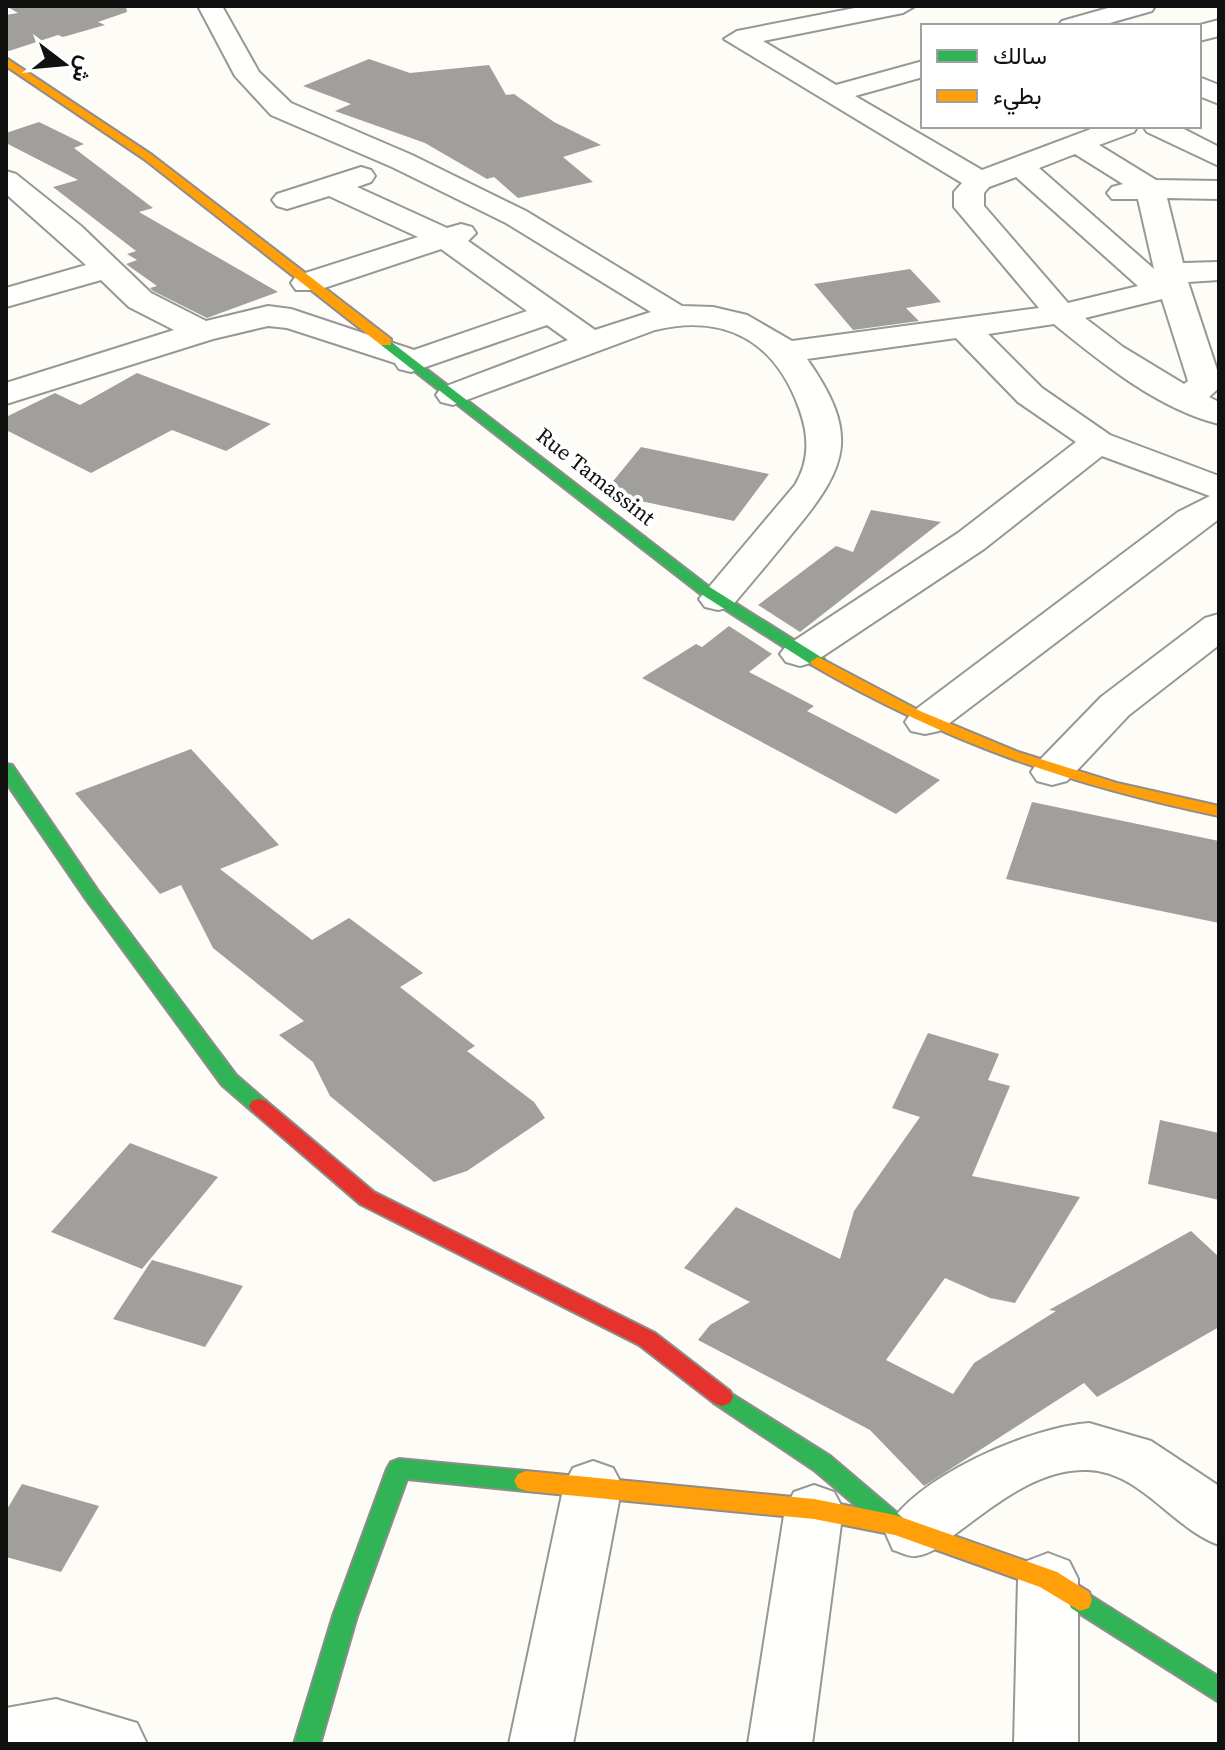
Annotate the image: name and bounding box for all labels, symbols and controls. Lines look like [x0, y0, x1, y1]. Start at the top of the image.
north arrow [24, 24, 104, 104]
legend [921, 24, 1201, 128]
text: سالك [993, 39, 1047, 72]
text: ش [65, 53, 101, 86]
text: بطيء [993, 79, 1042, 115]
street label: Rue Tamassint [530, 420, 662, 532]

